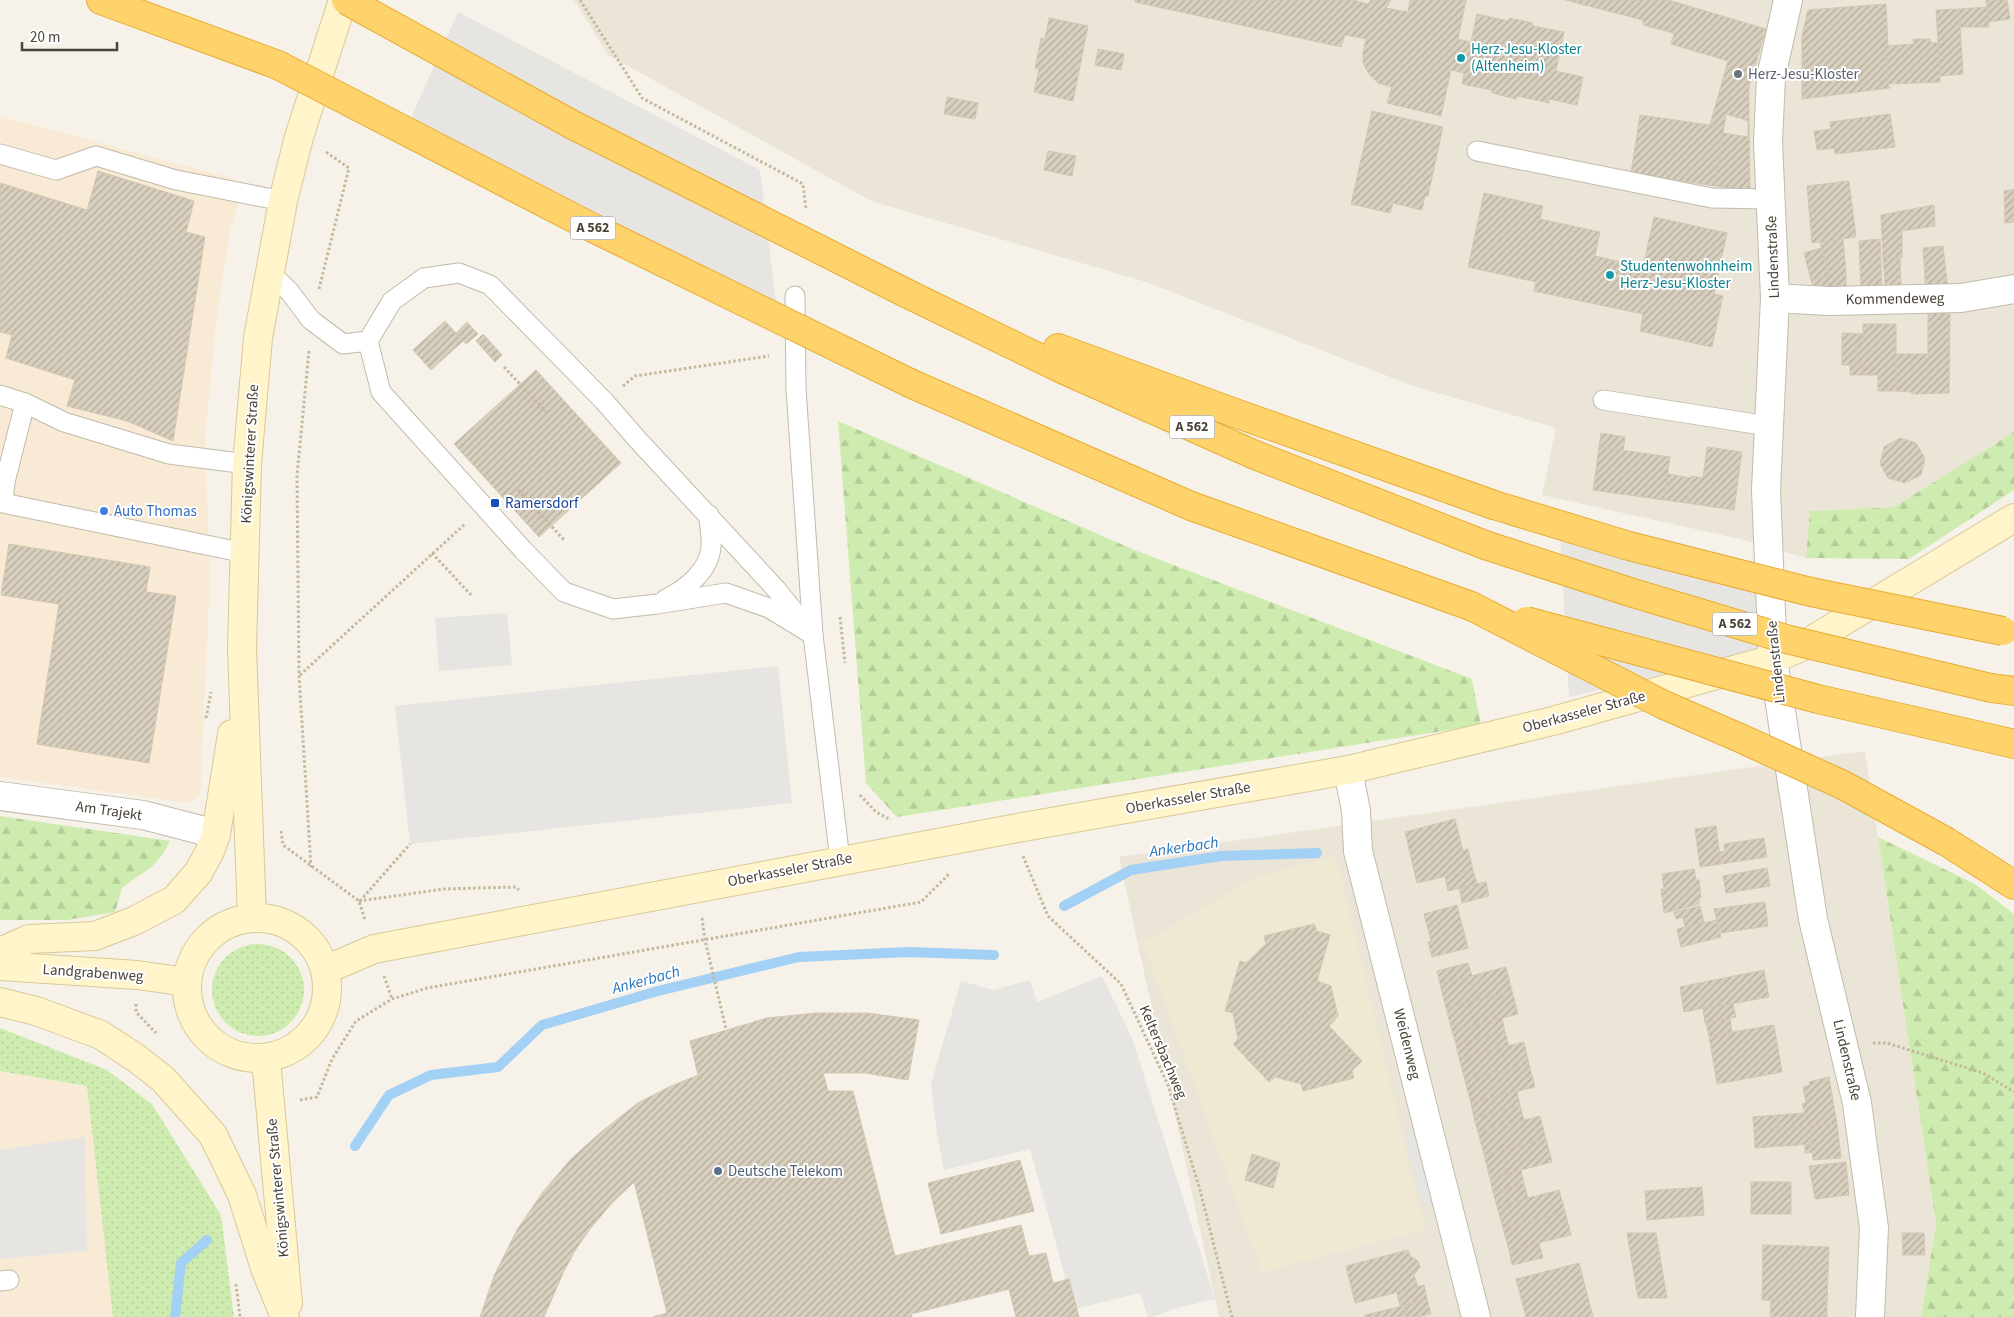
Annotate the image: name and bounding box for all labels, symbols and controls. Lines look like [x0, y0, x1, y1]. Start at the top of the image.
scale bar [22, 20, 118, 52]
text: 20 m [30, 27, 60, 48]
place label: Herz-Jesu-Kloster (Altenheim) [1471, 39, 1583, 77]
marker: Herz-Jesu-Kloster (Altenheim) [1455, 52, 1467, 64]
place label: Herz-Jesu-Kloster [1748, 64, 1860, 85]
marker: Herz-Jesu-Kloster [1732, 68, 1744, 80]
street label: Lindenstraße [1761, 215, 1785, 299]
road number: A 562 [570, 217, 616, 240]
place label: Studentenwohnheim Herz-Jesu-Kloster [1620, 256, 1752, 294]
marker: Studentenwohnheim Herz-Jesu-Kloster [1604, 269, 1616, 281]
street label: Kommendeweg [1845, 288, 1945, 310]
street label: Königswinterer Straße [236, 384, 264, 524]
road number: A 562 [1170, 416, 1214, 438]
place label: Ramersdorf [505, 493, 579, 514]
marker: Ramersdorf [489, 497, 501, 509]
place label: Auto Thomas [114, 501, 197, 522]
marker: Auto Thomas [98, 505, 110, 517]
road number: A 562 [1712, 612, 1758, 636]
street label: Lindenstraße [1761, 620, 1791, 704]
street label: Oberkasseler Straße [1520, 685, 1648, 739]
street label: Oberkasseler Straße [1124, 777, 1252, 819]
street label: Am Trajekt [75, 796, 143, 826]
water label: Ankerbach [1147, 831, 1220, 863]
street label: Oberkasseler Straße [726, 848, 854, 892]
street label: Landgrabenweg [42, 959, 144, 987]
water label: Ankerbach [609, 960, 682, 1000]
street label: Keltersbachweg [1134, 1002, 1192, 1102]
street label: Weidenweg [1388, 1006, 1426, 1082]
street label: Lindenstraße [1827, 1017, 1867, 1103]
street label: Königswinterer Straße [261, 1118, 295, 1258]
place label: Deutsche Telekom [728, 1161, 843, 1182]
marker: Deutsche Telekom [712, 1165, 724, 1177]

